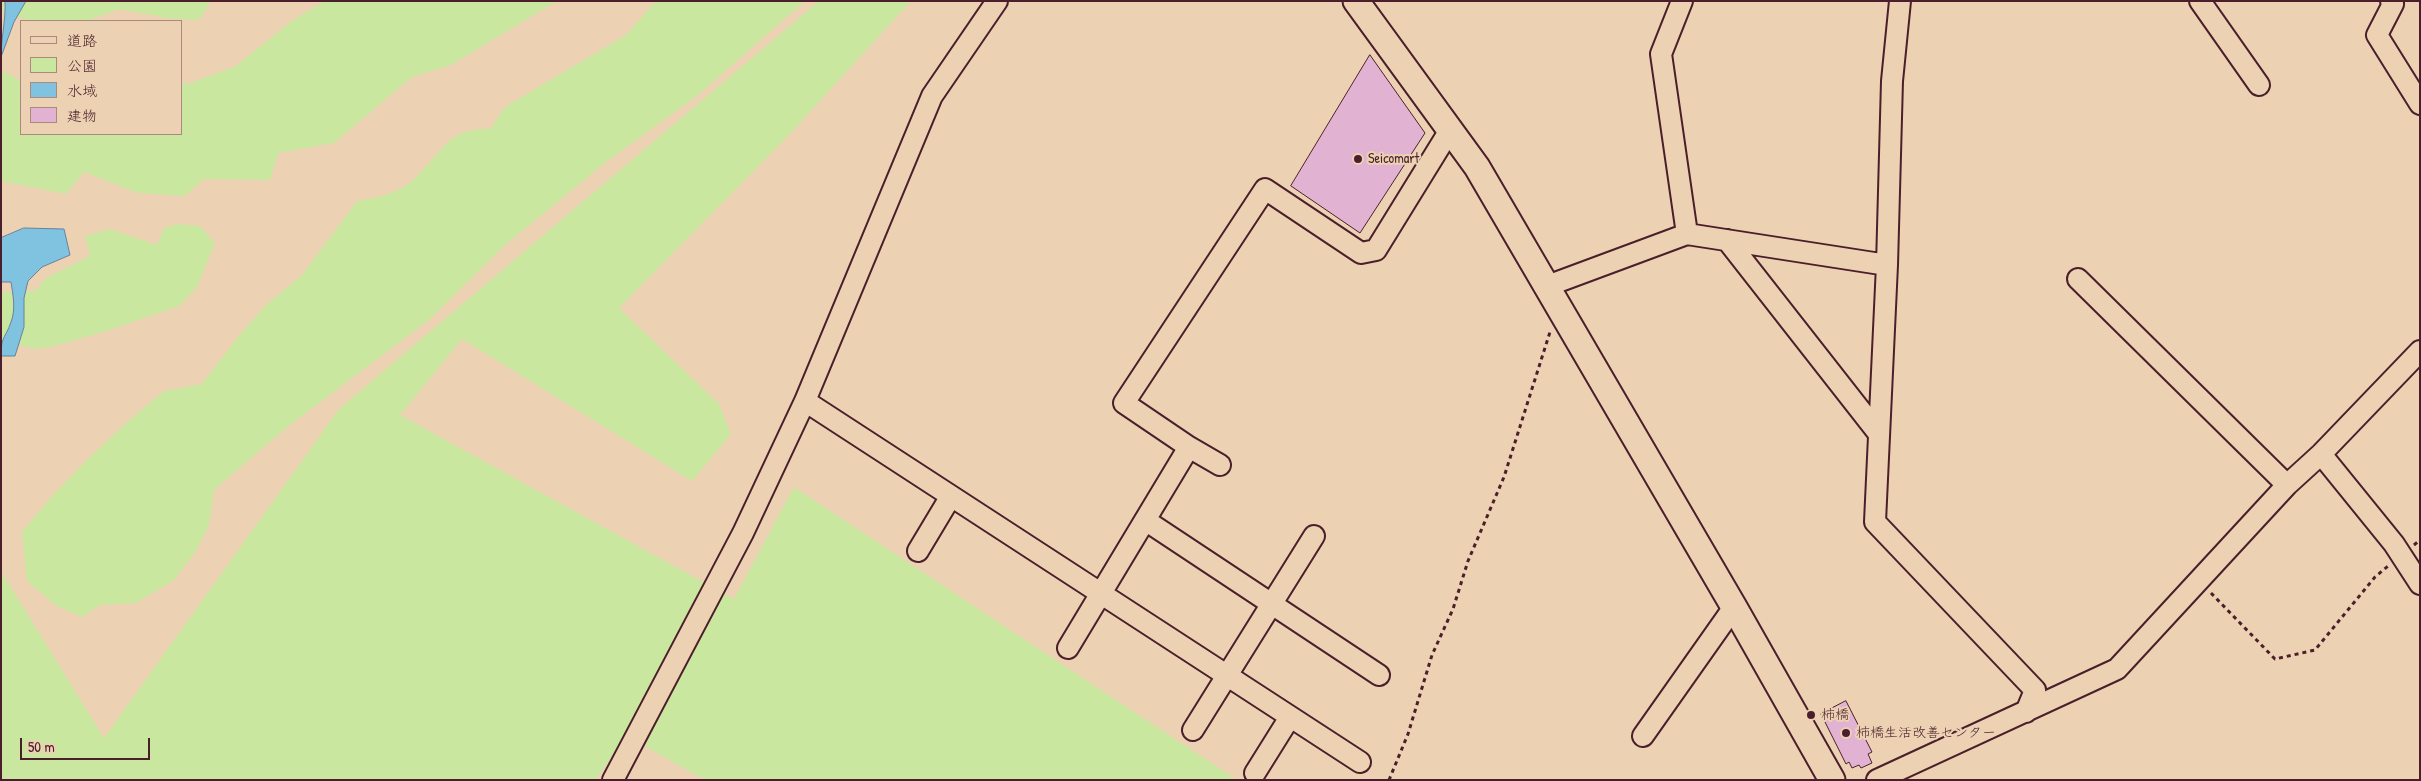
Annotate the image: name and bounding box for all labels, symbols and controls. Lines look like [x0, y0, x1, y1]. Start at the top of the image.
legend [20, 20, 182, 135]
text: 道路 [67, 30, 97, 51]
text: 公園 [67, 55, 97, 76]
text: 水域 [67, 80, 97, 101]
text: 建物 [67, 105, 97, 126]
place label: Seicomart [1368, 151, 1419, 167]
marker: Seicomart [1352, 153, 1364, 165]
place label: 柿橋 [1821, 707, 1849, 723]
marker: 柿橋 [1805, 709, 1817, 721]
place label: 柿橋生活改善センター [1856, 725, 1996, 741]
marker: 柿橋生活改善センター [1840, 727, 1852, 739]
scale bar [22, 728, 152, 760]
text: 50 m [28, 736, 55, 757]

